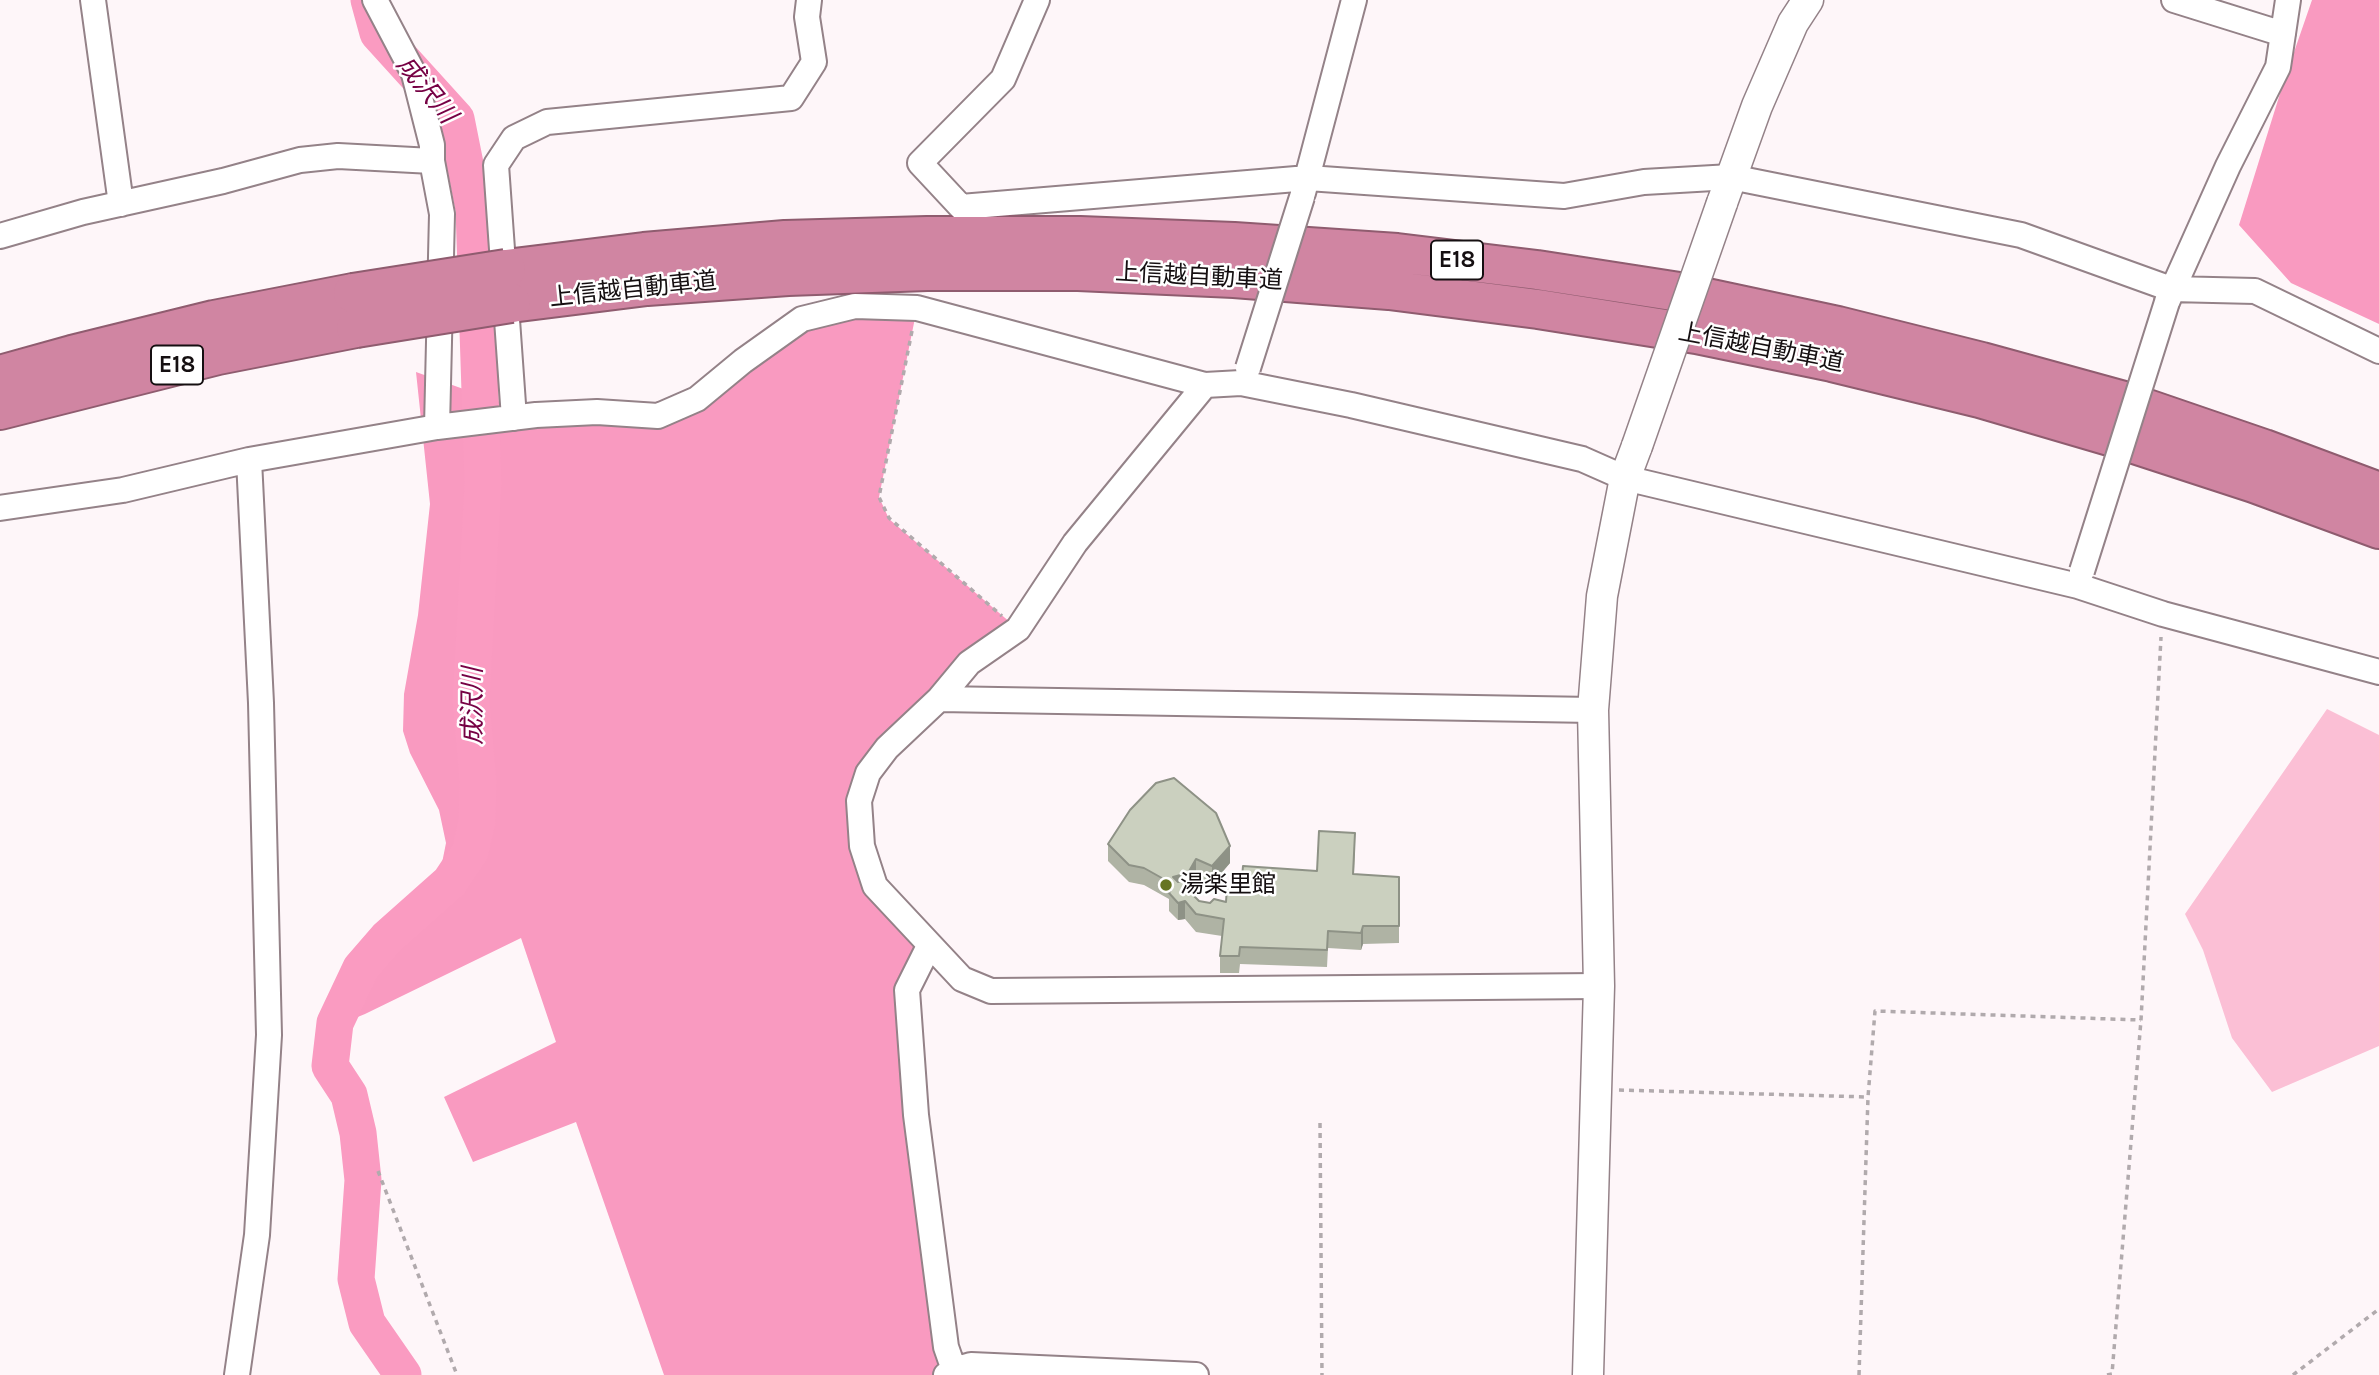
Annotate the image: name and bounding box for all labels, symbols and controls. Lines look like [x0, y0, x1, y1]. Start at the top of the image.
water label: 成沢川 [389, 50, 463, 130]
road number: E18 [1431, 241, 1483, 280]
street label: 上信越自動車道 [1114, 258, 1284, 296]
street label: 上信越自動車道 [548, 267, 718, 313]
street label: 上信越自動車道 [1676, 318, 1846, 378]
road number: E18 [151, 346, 203, 384]
water label: 成沢川 [458, 667, 490, 745]
place label: 湯楽里館 [1180, 871, 1276, 899]
marker: 湯楽里館 [1158, 877, 1174, 893]

